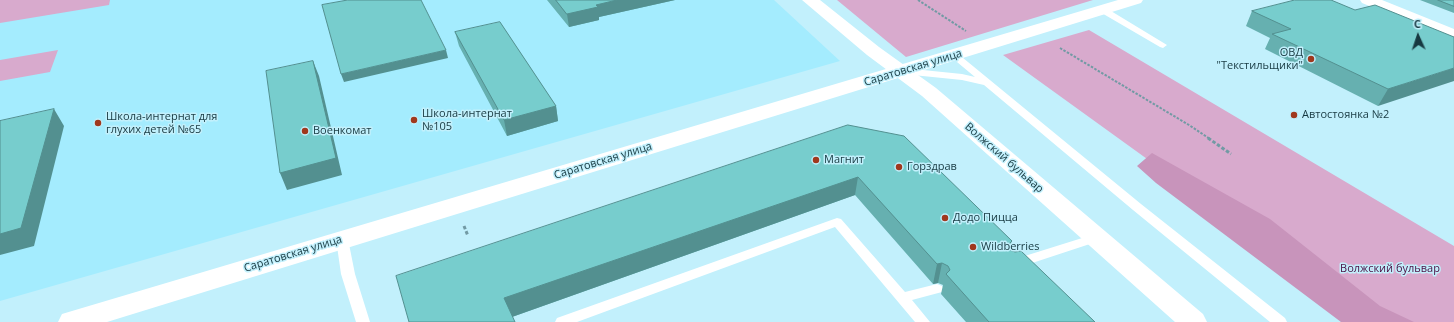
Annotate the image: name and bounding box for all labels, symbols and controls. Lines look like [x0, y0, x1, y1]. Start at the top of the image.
north arrow [1398, 16, 1438, 56]
text: С [1413, 16, 1421, 31]
place label: ОВД "Текстильщики" [1217, 46, 1303, 72]
street label: Саратовская улица [862, 47, 964, 89]
marker: ОВД "Текстильщики" [1306, 54, 1316, 64]
place label: Школа-интернат №105 [422, 107, 512, 133]
place label: Автостоянка №2 [1302, 108, 1389, 122]
place label: Школа-интернат для глухих детей №65 [106, 110, 217, 136]
marker: Автостоянка №2 [1289, 110, 1299, 120]
marker: Школа-интернат №105 [409, 115, 419, 125]
marker: Школа-интернат для глухих детей №65 [93, 118, 103, 128]
street label: Волжский бульвар [962, 120, 1046, 196]
place label: Военкомат [313, 124, 372, 138]
marker: Военкомат [300, 126, 310, 136]
street label: Саратовская улица [552, 140, 654, 182]
place label: Магнит [824, 153, 864, 167]
marker: Магнит [811, 155, 821, 165]
place label: Горздрав [907, 160, 957, 174]
marker: Горздрав [894, 162, 904, 172]
place label: Додо Пицца [953, 211, 1018, 225]
marker: Додо Пицца [940, 213, 950, 223]
street label: Саратовская улица [242, 233, 344, 275]
place label: Wildberries [981, 240, 1040, 254]
marker: Wildberries [968, 242, 978, 252]
park label: Волжский бульвар [1340, 262, 1440, 276]

